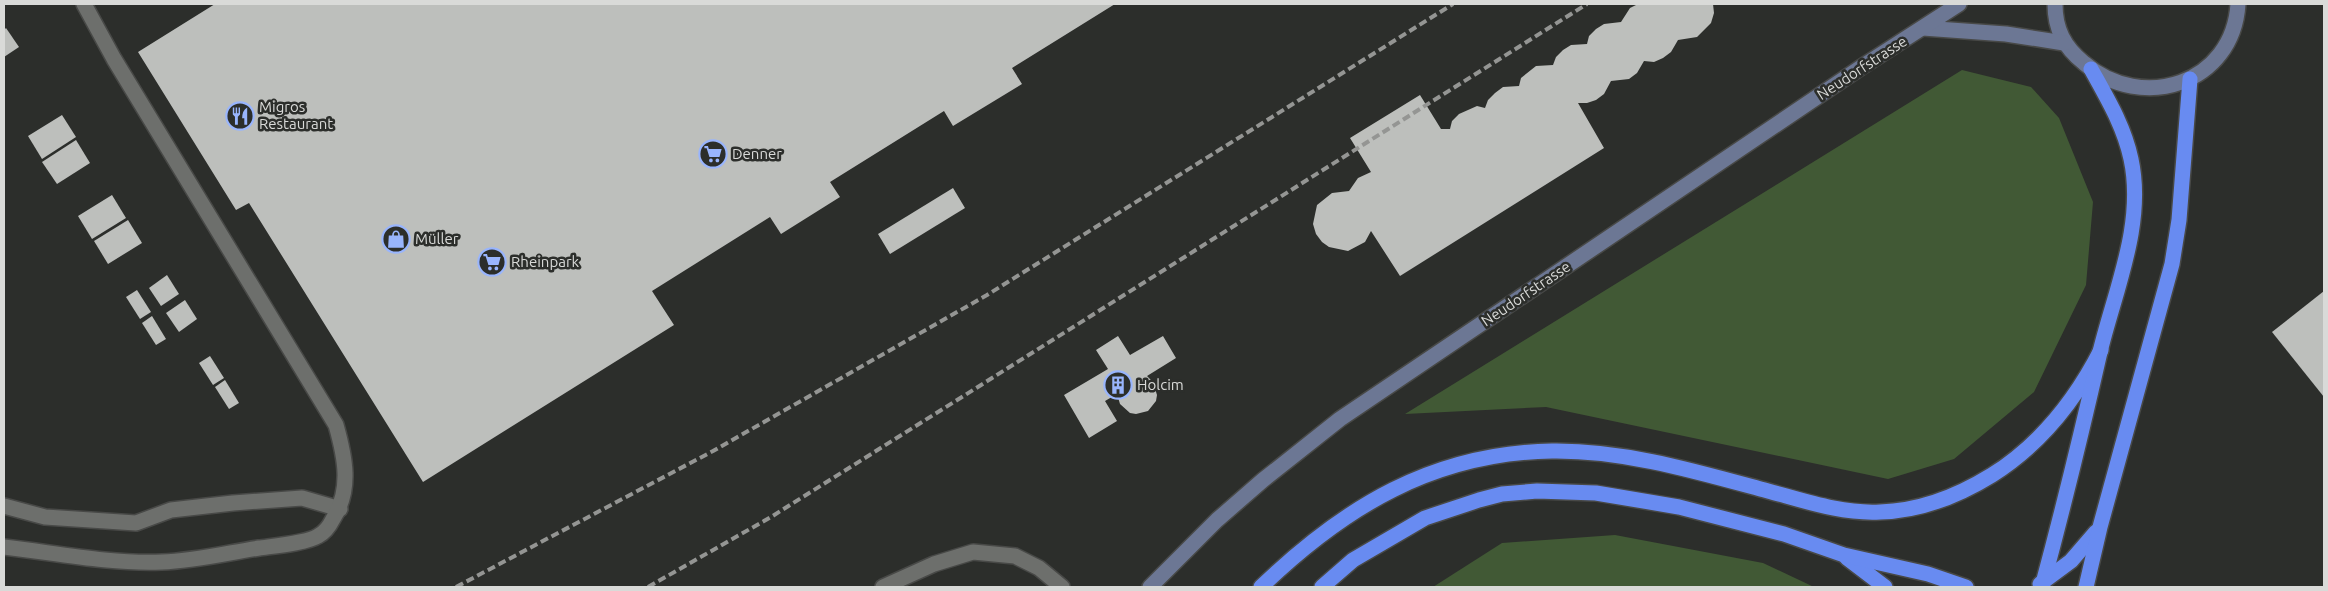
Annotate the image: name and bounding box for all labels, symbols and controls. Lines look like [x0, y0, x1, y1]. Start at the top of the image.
street label: Neudorfstrasse [1814, 32, 1910, 103]
place label: Migros Restaurant [259, 98, 333, 132]
restaurant icon: Migros Restaurant [225, 101, 255, 131]
supermarket icon: Denner [698, 139, 728, 169]
place label: Denner [732, 145, 782, 162]
shop icon: Müller [381, 224, 411, 254]
place label: Müller [415, 230, 459, 247]
supermarket icon: Rheinpark [477, 247, 507, 277]
place label: Rheinpark [511, 253, 580, 270]
street label: Neudorfstrasse [1478, 258, 1573, 330]
building icon: Holcim [1103, 370, 1133, 400]
place label: Holcim [1137, 376, 1184, 393]

